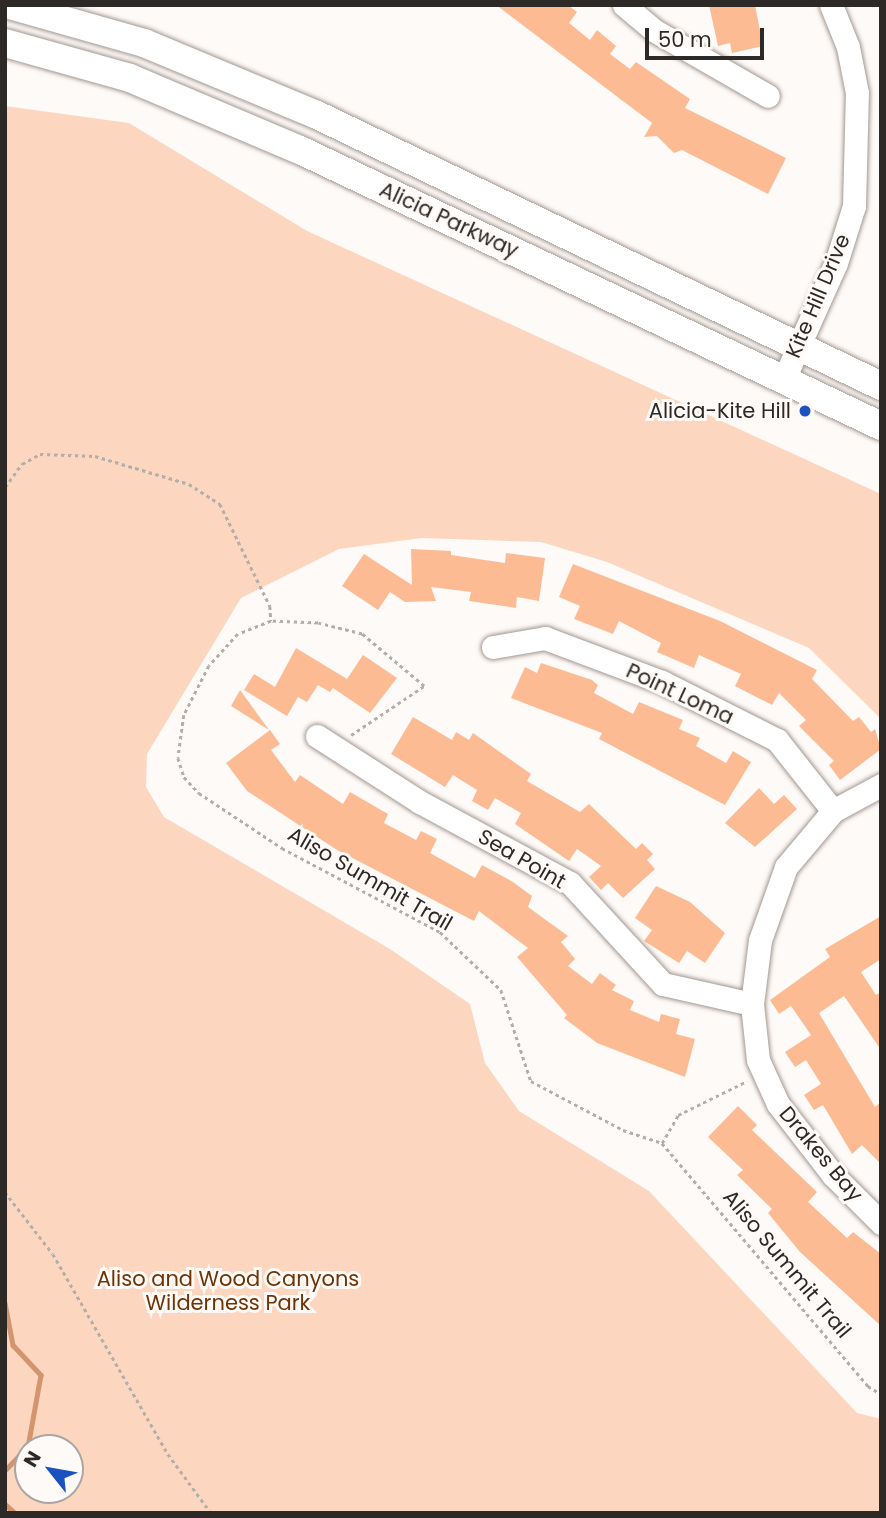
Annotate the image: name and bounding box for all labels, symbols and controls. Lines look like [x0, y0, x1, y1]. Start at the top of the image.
scale bar [648, 14, 767, 58]
text: 50 m [658, 25, 712, 54]
street label: Alicia Parkway [376, 177, 522, 263]
street label: Kite Hill Drive [781, 230, 855, 362]
place label: Alicia-Kite Hill [649, 398, 791, 424]
marker: Alicia-Kite Hill [797, 403, 813, 419]
street label: Point Loma [622, 658, 738, 730]
street label: Aliso Summit Trail [283, 822, 457, 936]
street label: Sea Point [474, 824, 570, 894]
street label: Drakes Bay [774, 1101, 868, 1207]
street label: Aliso Summit Trail [718, 1185, 856, 1343]
park label: Aliso and Wood Canyons Wilderness Park [97, 1266, 359, 1316]
north arrow [14, 1434, 84, 1504]
text: N [17, 1446, 48, 1472]

